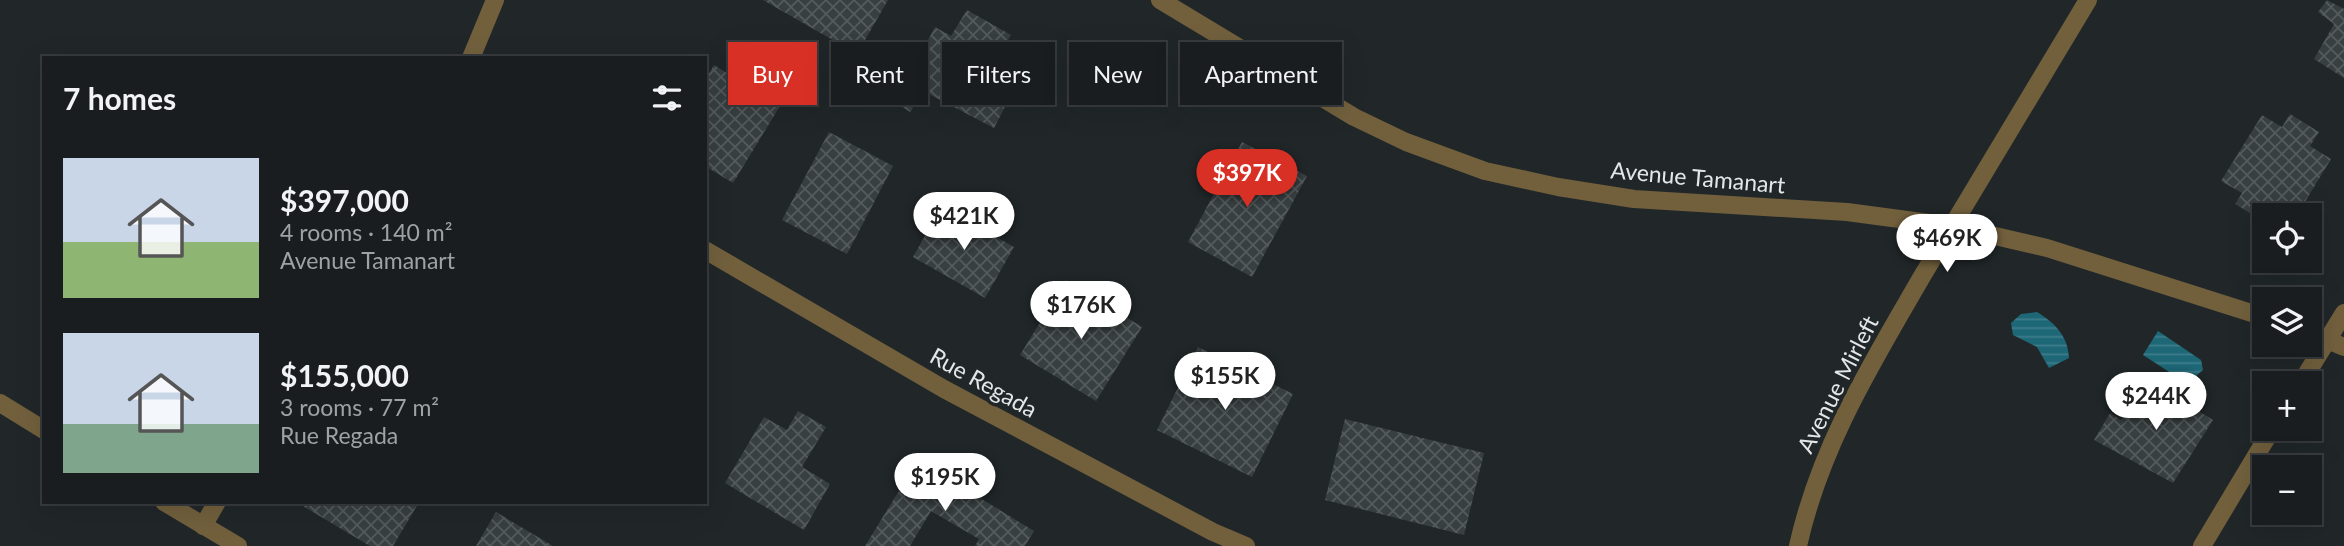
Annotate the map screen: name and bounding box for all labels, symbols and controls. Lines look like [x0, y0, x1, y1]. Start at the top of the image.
chip: Buy [728, 42, 817, 105]
chip: Rent [831, 42, 928, 105]
chip: Filters [942, 42, 1055, 105]
chip: New [1069, 42, 1166, 105]
chip: Apartment [1180, 42, 1342, 105]
icon: filters [648, 79, 686, 117]
text: 7 homes [63, 80, 176, 116]
pin: $397K [1198, 150, 1296, 209]
street label: Avenue Tamanart [1610, 155, 1787, 199]
text: $397K [1212, 158, 1282, 186]
text: $397,000 [280, 182, 409, 218]
icon: home [119, 186, 203, 270]
pin: $421K [915, 192, 1013, 252]
text: $421K [929, 201, 999, 229]
map controls [2252, 203, 2322, 525]
button: locate [2252, 203, 2322, 273]
pin: $469K [1898, 215, 1996, 274]
text: 4 rooms · 140 m² [280, 218, 452, 246]
text: $469K [1912, 223, 1982, 251]
text: Avenue Tamanart [280, 246, 455, 274]
pin: $176K [1032, 282, 1130, 341]
button: layers [2252, 287, 2322, 357]
text: $176K [1046, 290, 1116, 318]
street label: Avenue Mirleft [1790, 310, 1884, 457]
street label: Rue Regada [925, 341, 1043, 423]
pin: $155K [1176, 352, 1274, 412]
text: $155,000 [280, 357, 409, 393]
icon: home [119, 361, 203, 445]
text: $155K [1190, 361, 1260, 389]
button: + [2252, 371, 2322, 441]
pin: $244K [2107, 372, 2205, 432]
text: $244K [2121, 381, 2191, 409]
text: 3 rooms · 77 m² [280, 393, 439, 421]
text: Rue Regada [280, 421, 398, 449]
pin: $195K [896, 454, 994, 513]
button: − [2252, 455, 2322, 525]
text: $195K [910, 462, 980, 490]

